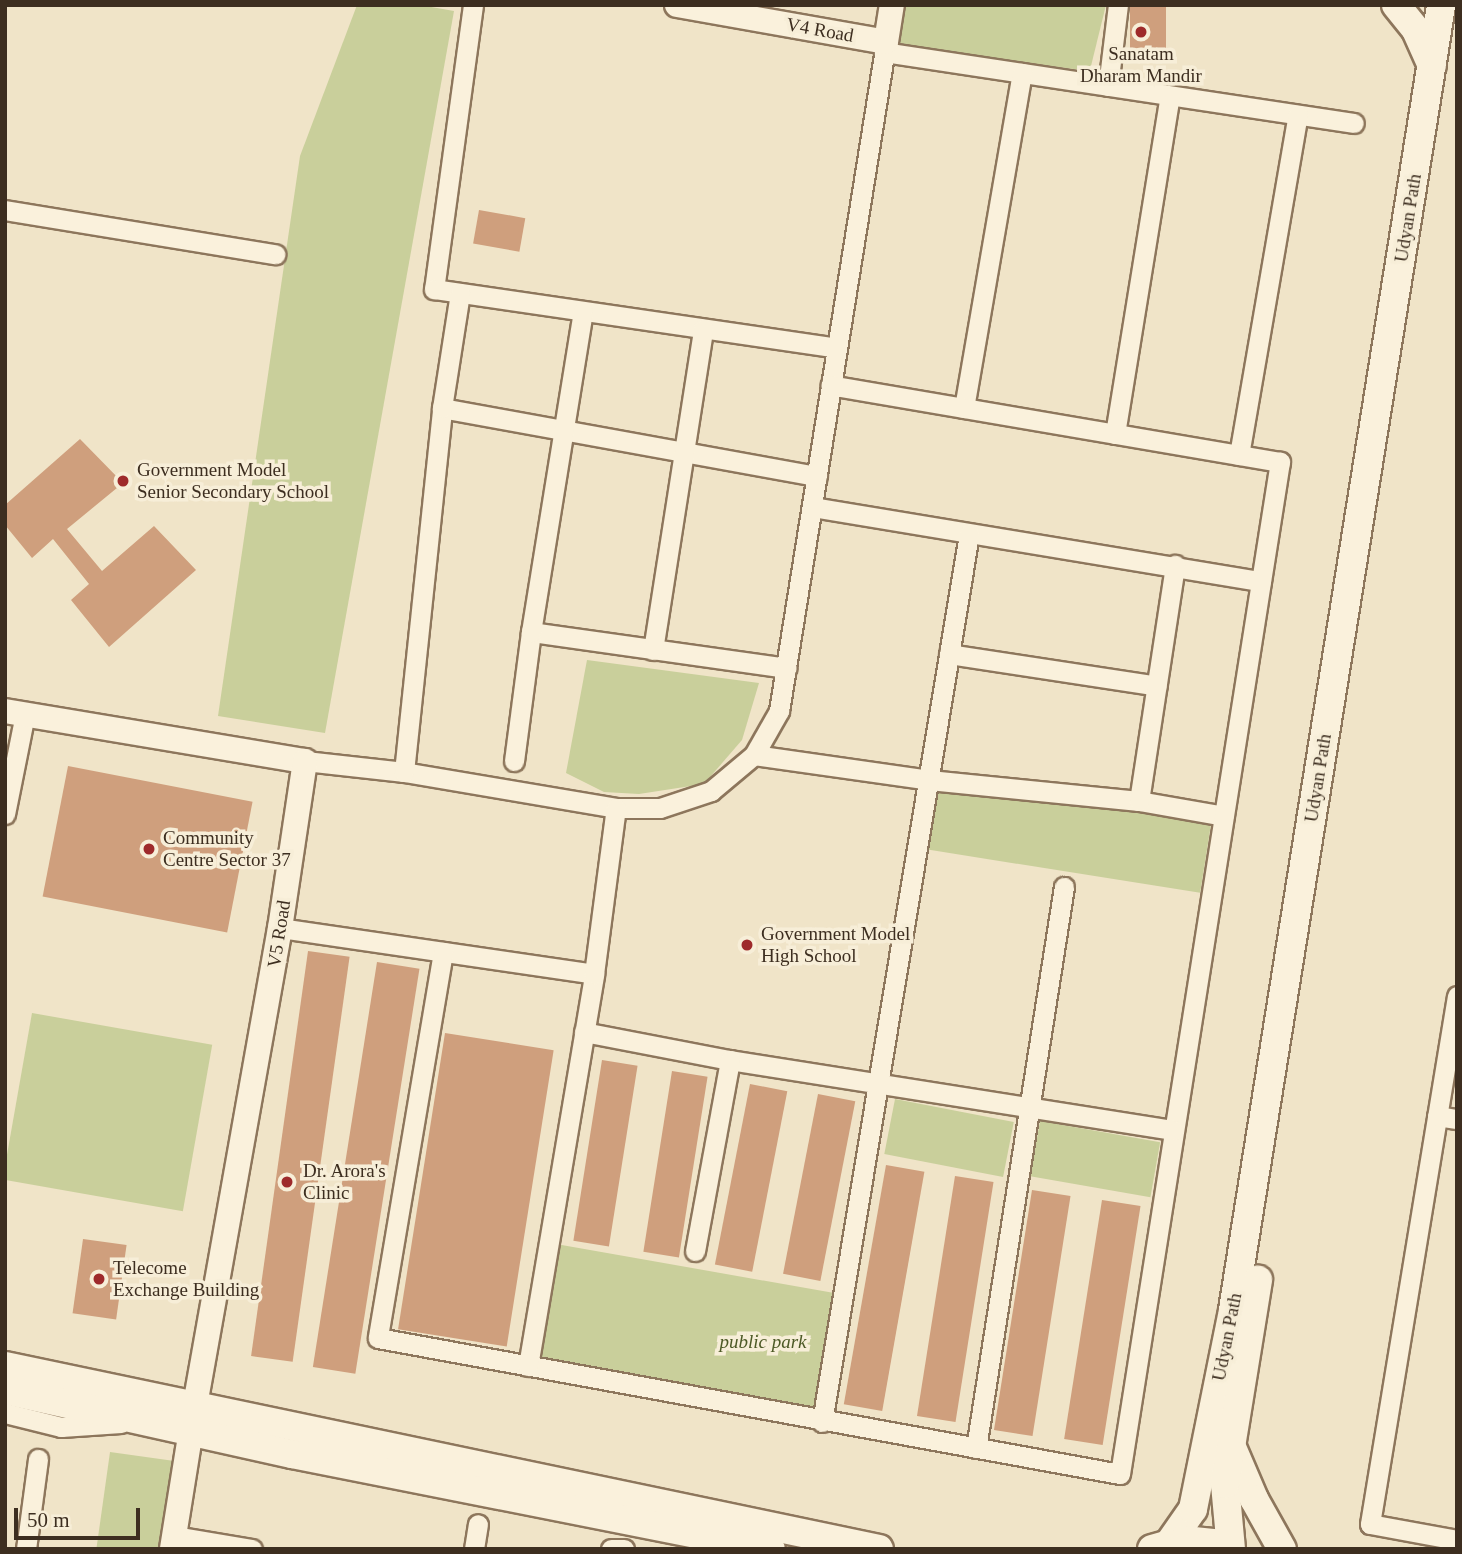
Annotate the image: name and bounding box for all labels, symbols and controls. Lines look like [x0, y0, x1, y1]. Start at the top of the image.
street label: V4 Road [784, 13, 856, 47]
marker: Sanatam Dharam Mandir [1133, 24, 1149, 40]
place label: Sanatam Dharam Mandir [1080, 43, 1202, 87]
street label: Udyan Path [1390, 172, 1426, 264]
place label: Government Model Senior Secondary School [137, 459, 329, 503]
marker: Government Model Senior Secondary School [115, 473, 131, 489]
street label: Udyan Path [1300, 732, 1336, 824]
place label: Community Centre Sector 37 [163, 827, 291, 871]
marker: Community Centre Sector 37 [141, 841, 157, 857]
street label: V5 Road [262, 899, 296, 969]
place label: Government Model High School [761, 923, 910, 967]
marker: Government Model High School [739, 937, 755, 953]
place label: Dr. Arora's Clinic [303, 1160, 387, 1204]
marker: Dr. Arora's Clinic [277, 1172, 297, 1192]
place label: Telecome Exchange Building [113, 1257, 259, 1301]
marker: Telecome Exchange Building [91, 1271, 107, 1287]
street label: Udyan Path [1207, 1291, 1247, 1383]
park label: public park [719, 1331, 807, 1353]
scale bar [18, 1494, 144, 1538]
text: 50 m [27, 1508, 70, 1532]

